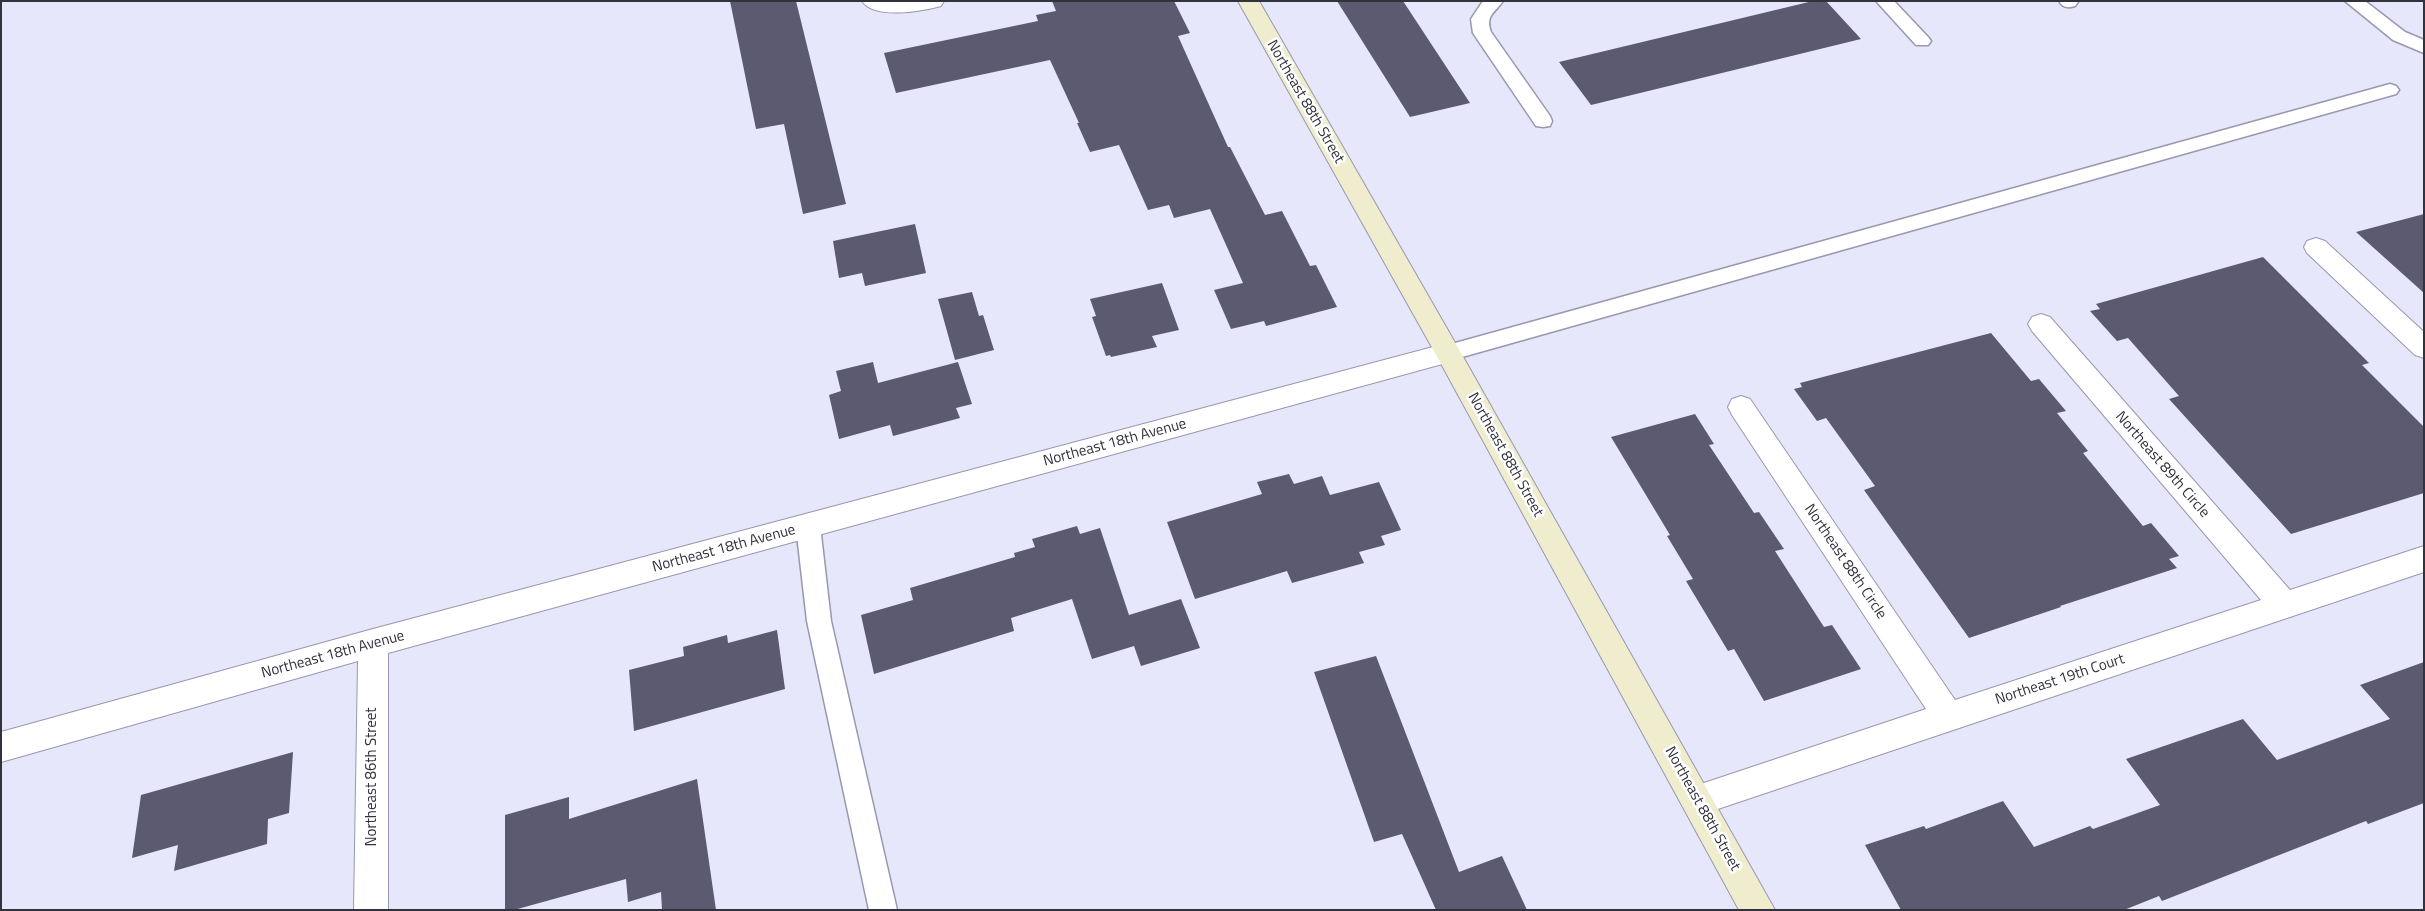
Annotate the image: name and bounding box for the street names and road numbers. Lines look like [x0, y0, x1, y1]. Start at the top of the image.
street label: Northeast 88th Street [1262, 37, 1348, 167]
street label: Northeast 88th Street [1463, 390, 1547, 520]
street label: Northeast 89th Circle [2111, 408, 2213, 522]
street label: Northeast 18th Avenue [1041, 415, 1189, 471]
street label: Northeast 88th Circle [1800, 501, 1890, 623]
street label: Northeast 18th Avenue [650, 521, 798, 577]
street label: Northeast 18th Avenue [259, 627, 407, 683]
street label: Northeast 19th Court [1993, 651, 2127, 709]
street label: Northeast 86th Street [363, 707, 381, 847]
street label: Northeast 88th Street [1660, 744, 1744, 874]

